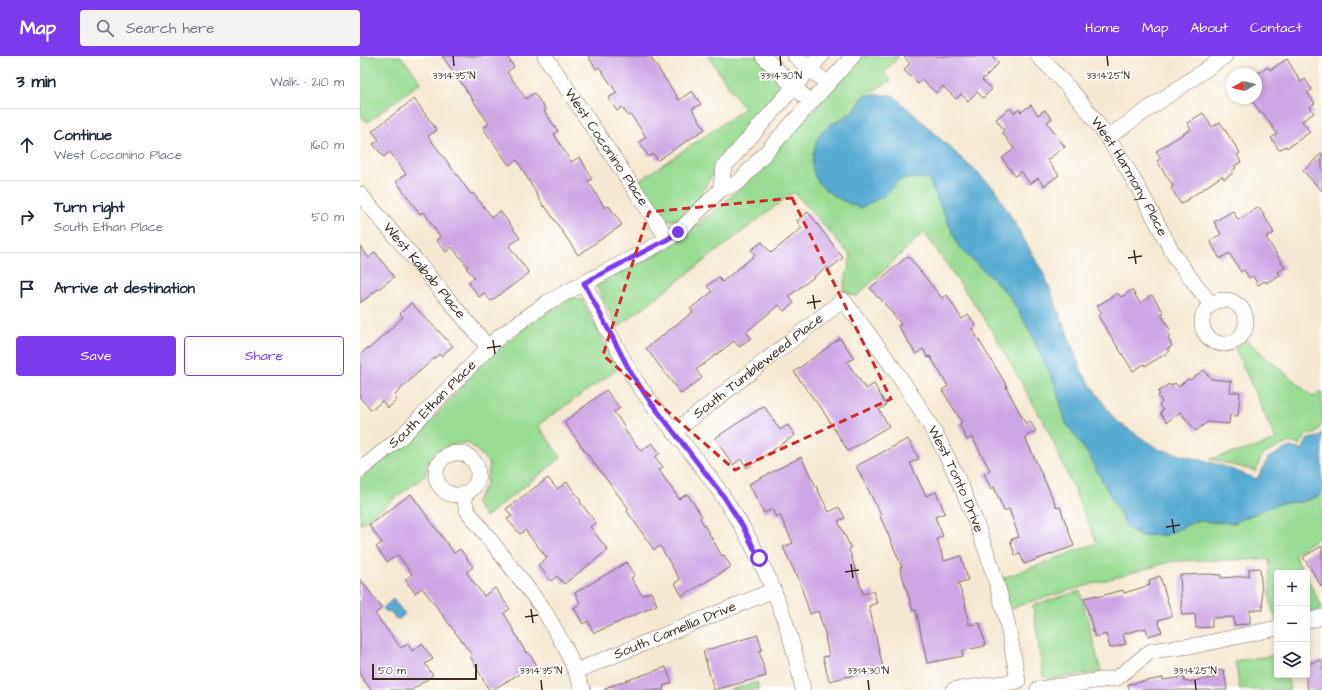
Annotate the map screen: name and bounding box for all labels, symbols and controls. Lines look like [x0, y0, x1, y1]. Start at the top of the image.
search box [80, 10, 360, 46]
text: Map [20, 15, 56, 42]
icon: search [94, 17, 116, 39]
text: Search here [126, 18, 215, 39]
text: Home [1085, 18, 1120, 38]
text: Map [1142, 18, 1168, 38]
text: About [1190, 18, 1228, 38]
text: Contact [1250, 18, 1302, 38]
north arrow [1226, 68, 1262, 104]
text: 33°14'35"N [433, 69, 475, 83]
text: 33°14'30"N [760, 69, 802, 83]
text: 33°14'25"N [1086, 69, 1130, 83]
text: 3 min [16, 70, 56, 94]
text: Walk · 210 m [270, 73, 344, 91]
street label: West Coconino Place [560, 84, 653, 210]
street label: West Harmony Place [1086, 113, 1173, 240]
text: Continue [54, 125, 112, 146]
icon: ahead [16, 134, 38, 156]
text: 160 m [311, 136, 344, 154]
text: West Coconino Place [54, 146, 182, 164]
text: Turn right [54, 197, 125, 218]
icon: right [16, 206, 38, 228]
text: 50 m [311, 208, 344, 226]
text: South Ethan Place [54, 218, 163, 236]
street label: West Kaibab Place [378, 218, 471, 323]
route end [669, 223, 687, 241]
icon: arrive [16, 278, 38, 300]
text: Arrive at destination [54, 278, 195, 299]
street label: South Tumbleweed Place [689, 309, 828, 423]
button: Save [16, 336, 176, 376]
button: Share [184, 336, 344, 376]
street label: South Ethan Place [384, 355, 481, 453]
street label: West Tonto Drive [922, 422, 989, 536]
route start [750, 549, 768, 567]
map controls [1274, 570, 1310, 678]
button: + [1274, 570, 1310, 606]
street label: South Camellia Drive [611, 596, 740, 665]
button: − [1274, 606, 1310, 642]
button: layers [1274, 642, 1310, 678]
scale bar [372, 662, 477, 681]
text: 50 m [378, 663, 406, 678]
text: 33°14'35"N [520, 664, 562, 678]
text: 33°14'30"N [847, 664, 889, 678]
text: 33°14'25"N [1173, 664, 1217, 678]

